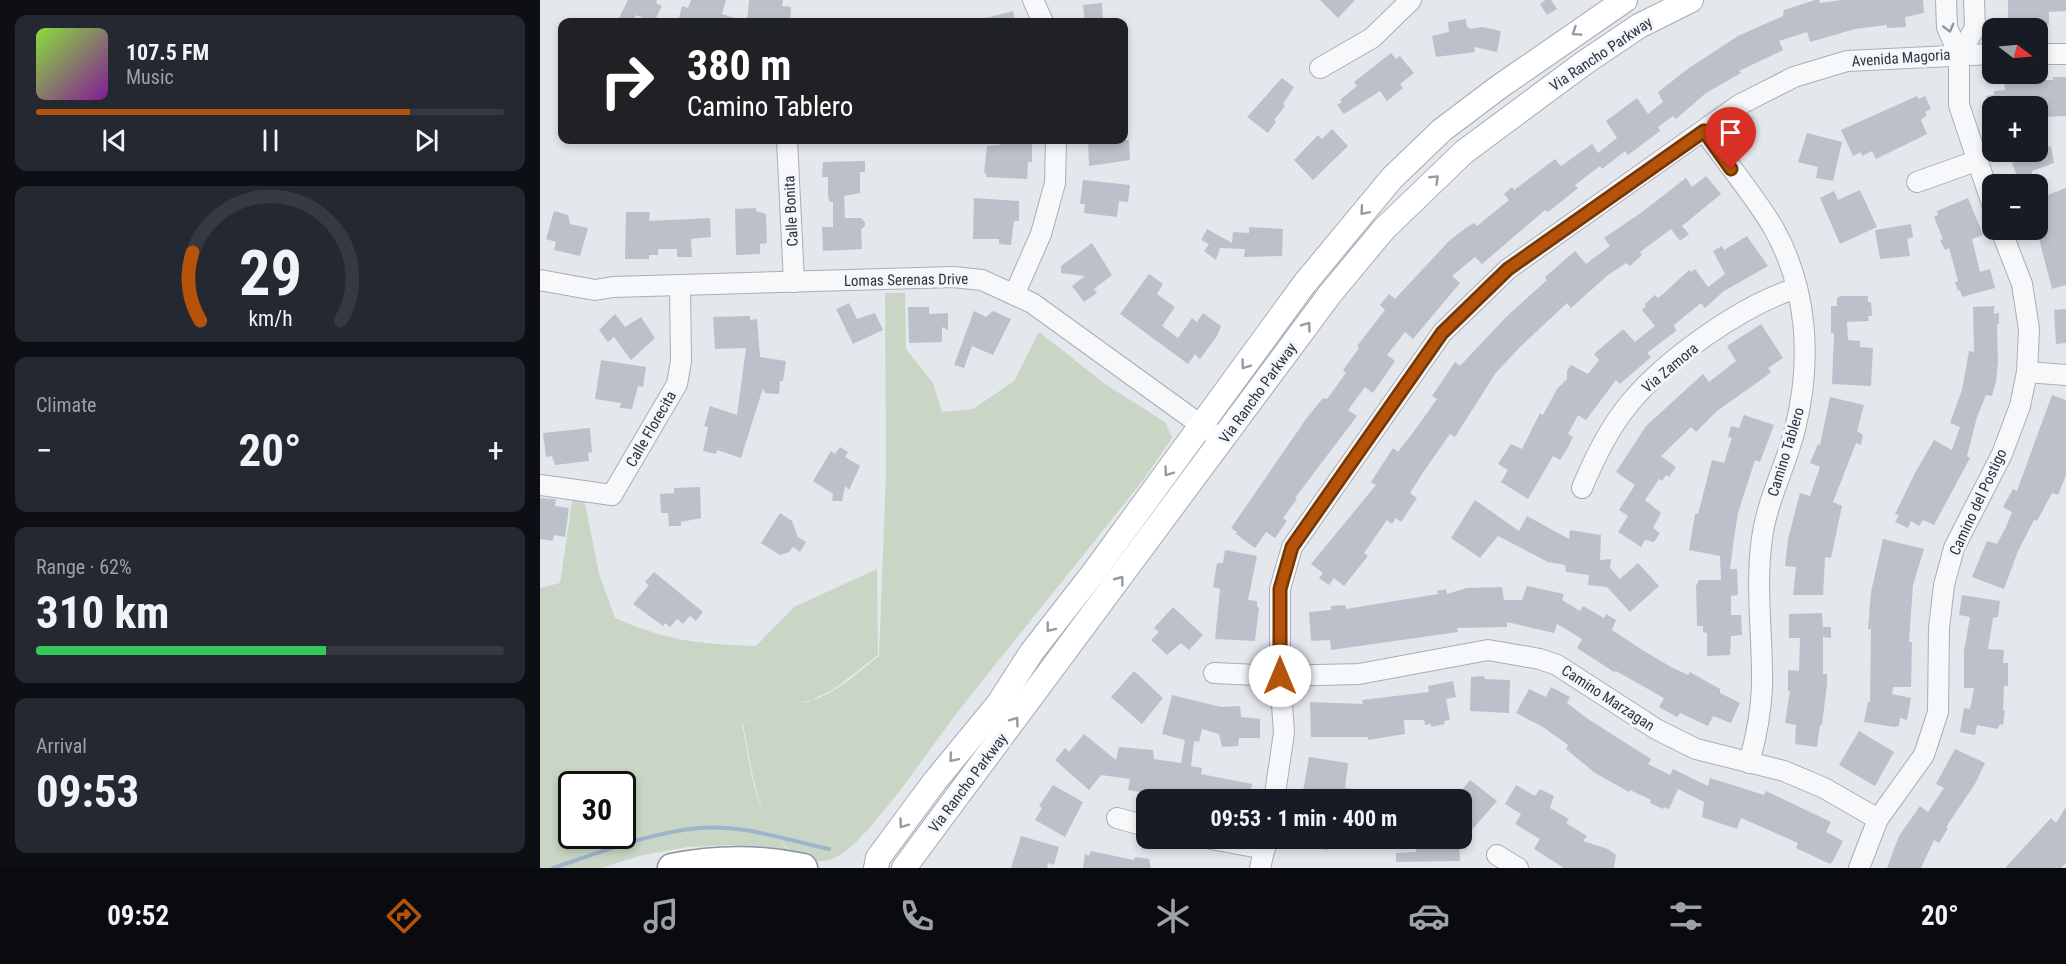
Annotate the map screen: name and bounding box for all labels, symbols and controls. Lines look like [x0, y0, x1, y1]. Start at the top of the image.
street label: Via Rancho Parkway [1546, 13, 1656, 95]
north arrow [1982, 18, 2048, 84]
map controls [1982, 18, 2048, 240]
one-way arrow [1942, 22, 1954, 33]
one-way arrow [1572, 25, 1583, 36]
text: 107.5 FM [126, 40, 209, 65]
text: 380 m [687, 41, 792, 90]
icon: right [588, 42, 666, 120]
street label: Avenida Magoria [1851, 46, 1951, 70]
text: Music [126, 65, 174, 89]
text: Camino Tablero [687, 91, 853, 123]
button: + [1982, 96, 2048, 162]
pin [1705, 107, 1756, 169]
icon: arrive [1714, 116, 1747, 149]
icon: previous [98, 124, 131, 157]
icon: pause [254, 124, 287, 157]
icon: next [410, 124, 443, 157]
button: − [1982, 174, 2048, 240]
street label: Calle Bonita [780, 175, 802, 247]
one-way arrow [1428, 176, 1439, 187]
one-way arrow [1360, 205, 1371, 215]
text: 29 [238, 237, 302, 310]
street label: Lomas Serenas Drive [844, 270, 968, 290]
text: km/h [248, 306, 292, 331]
one-way arrow [1300, 321, 1311, 332]
street label: Via Rancho Parkway [1215, 339, 1301, 447]
street label: Via Zamora [1638, 339, 1702, 397]
one-way arrow [1241, 359, 1252, 370]
street label: Calle Florecita [622, 388, 680, 470]
text: Climate [36, 393, 96, 417]
street label: Camino Tablero [1764, 405, 1808, 499]
text: 20° [239, 424, 302, 477]
text: − [36, 431, 53, 470]
text: + [488, 431, 504, 470]
street label: Camino del Postigo [1945, 446, 2011, 558]
one-way arrow [1164, 466, 1175, 477]
text: Range · 62% [36, 555, 132, 579]
one-way arrow [1113, 576, 1124, 587]
text: 310 km [36, 586, 169, 639]
one-way arrow [1047, 621, 1058, 632]
position arrow [1248, 644, 1312, 708]
street label: Camino Marzagan [1558, 661, 1658, 735]
one-way arrow [1008, 716, 1019, 727]
street label: Via Rancho Parkway [925, 730, 1011, 836]
text: Arrival [36, 734, 87, 758]
one-way arrow [950, 752, 961, 763]
text: 09:53 [36, 765, 139, 818]
speed limit sign: 30 [558, 771, 636, 849]
text: 09:53 · 1 min · 400 m [1211, 806, 1397, 831]
one-way arrow [900, 817, 911, 828]
icon: directions [383, 895, 425, 937]
icon: music [640, 895, 682, 937]
icon: phone [896, 895, 938, 937]
icon: climate [1152, 895, 1194, 937]
icon: car [1408, 895, 1450, 937]
icon: filters [1665, 895, 1707, 937]
text: 09:52 [107, 900, 169, 932]
text: 20° [1921, 900, 1959, 932]

